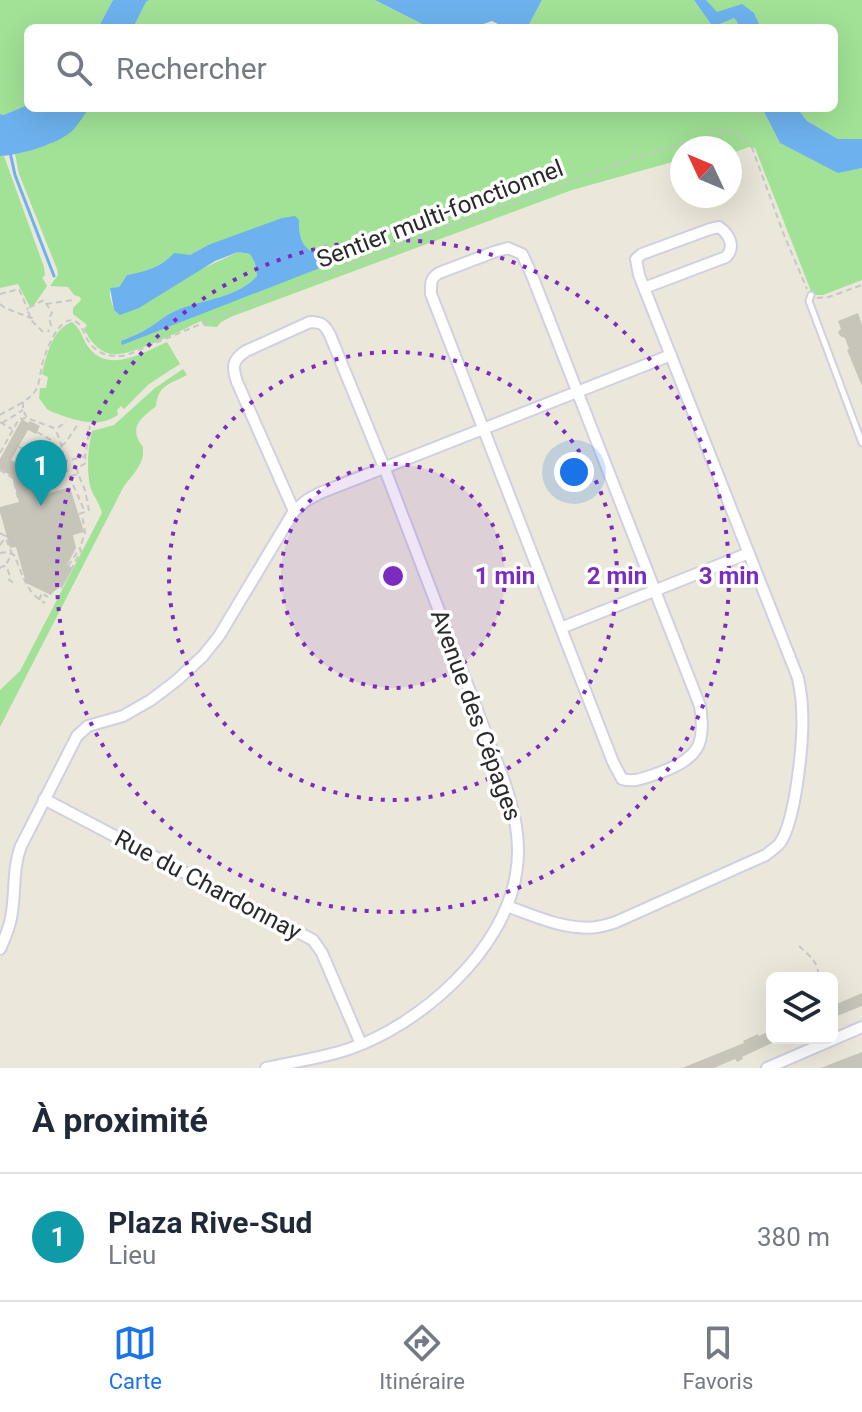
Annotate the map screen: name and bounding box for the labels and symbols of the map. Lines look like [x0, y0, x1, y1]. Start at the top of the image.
north arrow [670, 136, 742, 208]
street label: Sentier multi-fonctionnel [313, 154, 567, 274]
pin: 1 [15, 440, 67, 506]
your location [554, 452, 594, 492]
centre of rings [379, 562, 407, 590]
text: 1 min [475, 562, 535, 590]
text: 2 min [587, 562, 647, 590]
text: 3 min [699, 562, 759, 590]
street label: Avenue des Cépages [425, 606, 527, 824]
street label: Rue du Chardonnay [110, 824, 307, 946]

